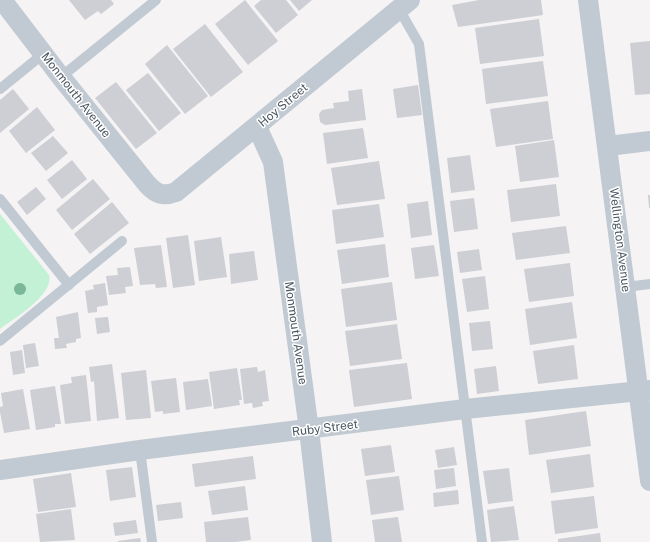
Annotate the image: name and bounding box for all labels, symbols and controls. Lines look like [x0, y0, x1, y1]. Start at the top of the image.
street label: Monmouth Avenue [38, 50, 114, 140]
street label: Hoy Street [255, 80, 311, 130]
street label: Wellington Avenue [607, 187, 633, 293]
street label: Monmouth Avenue [282, 280, 310, 386]
street label: Ruby Street [291, 417, 359, 439]

